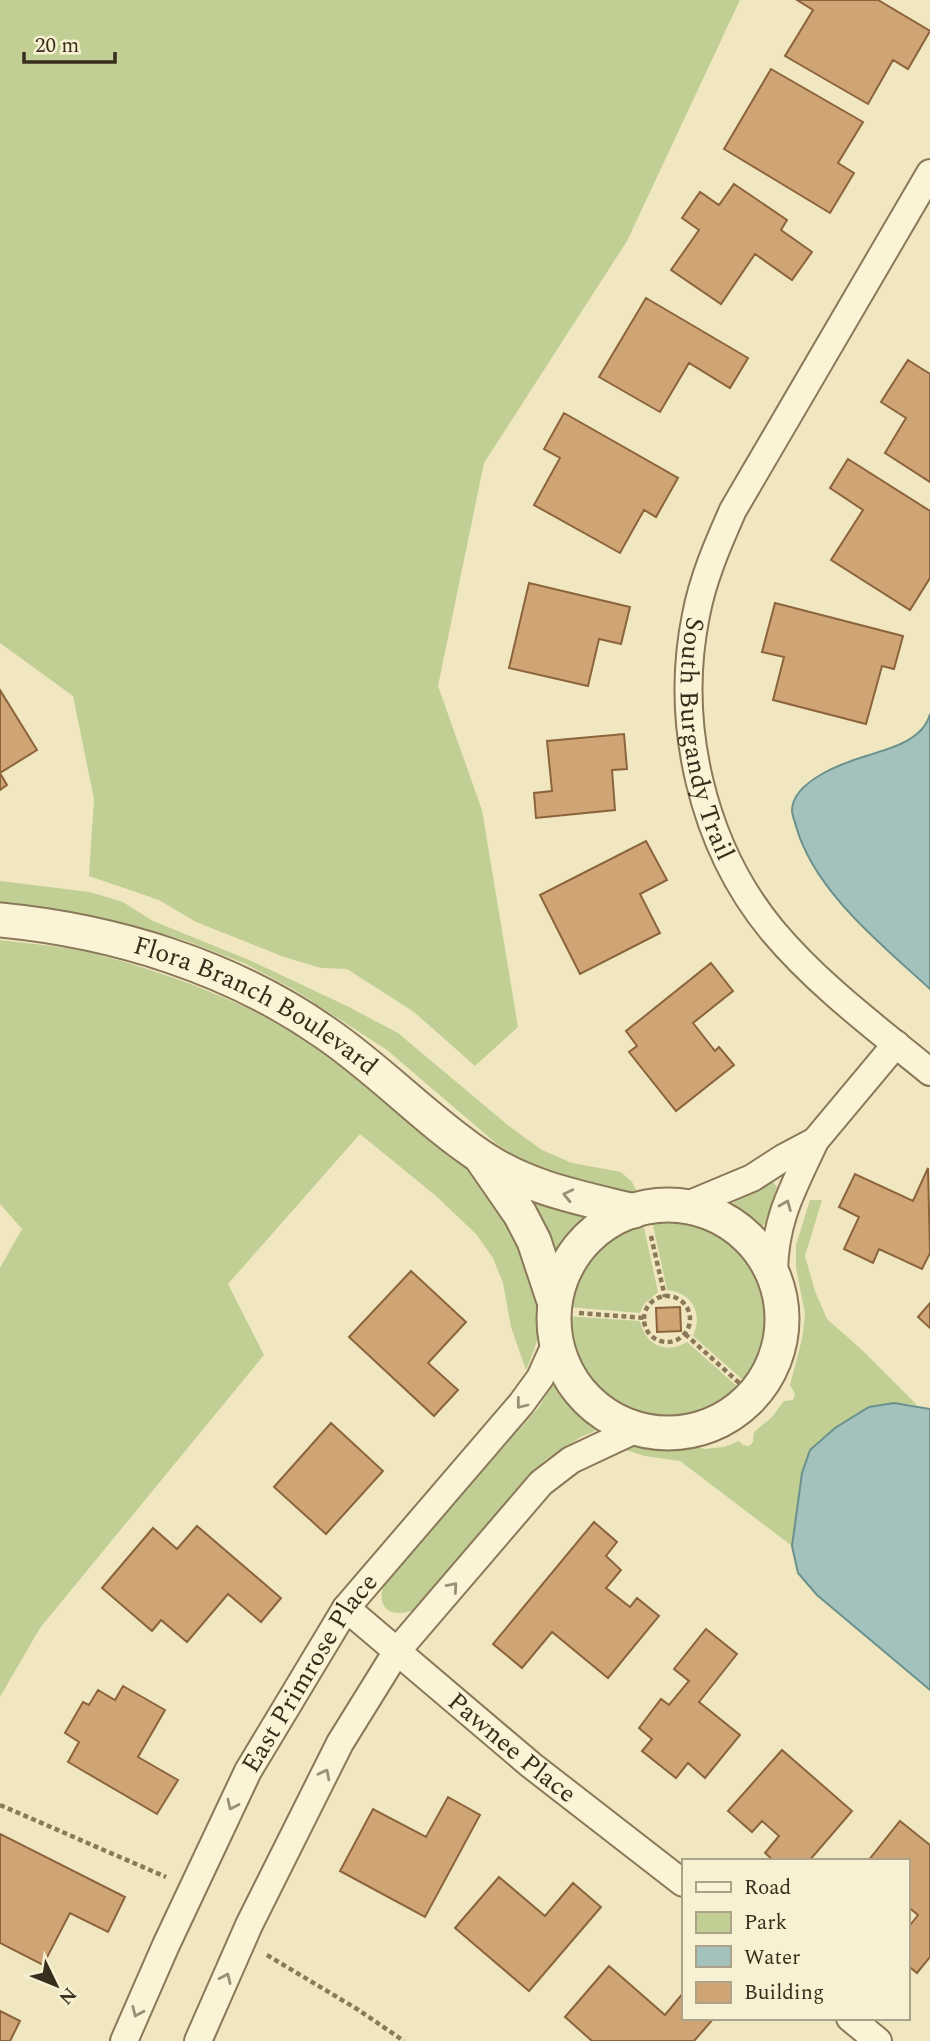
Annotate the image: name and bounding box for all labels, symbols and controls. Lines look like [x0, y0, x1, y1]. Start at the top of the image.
scale bar [24, 21, 116, 65]
text: 20 m [35, 30, 79, 62]
street label: South Burgandy Trail [669, 614, 745, 867]
street label: Flora Branch Boulevard [129, 925, 387, 1086]
one-way arrow [562, 1189, 574, 1203]
one-way arrow [777, 1200, 791, 1212]
one-way arrow [516, 1396, 529, 1408]
street label: East Primrose Place [231, 1564, 388, 1781]
one-way arrow [445, 1582, 457, 1595]
street label: Pawnee Place [439, 1682, 585, 1813]
one-way arrow [317, 1769, 331, 1781]
one-way arrow [226, 1798, 240, 1810]
legend [682, 1859, 909, 2020]
text: Road [744, 1872, 791, 1904]
text: Park [744, 1907, 788, 1939]
text: Water [744, 1942, 800, 1974]
north arrow [21, 1950, 91, 2020]
one-way arrow [218, 1973, 232, 1986]
text: Building [744, 1977, 824, 2009]
text: N [51, 1980, 83, 2011]
one-way arrow [131, 2005, 145, 2017]

